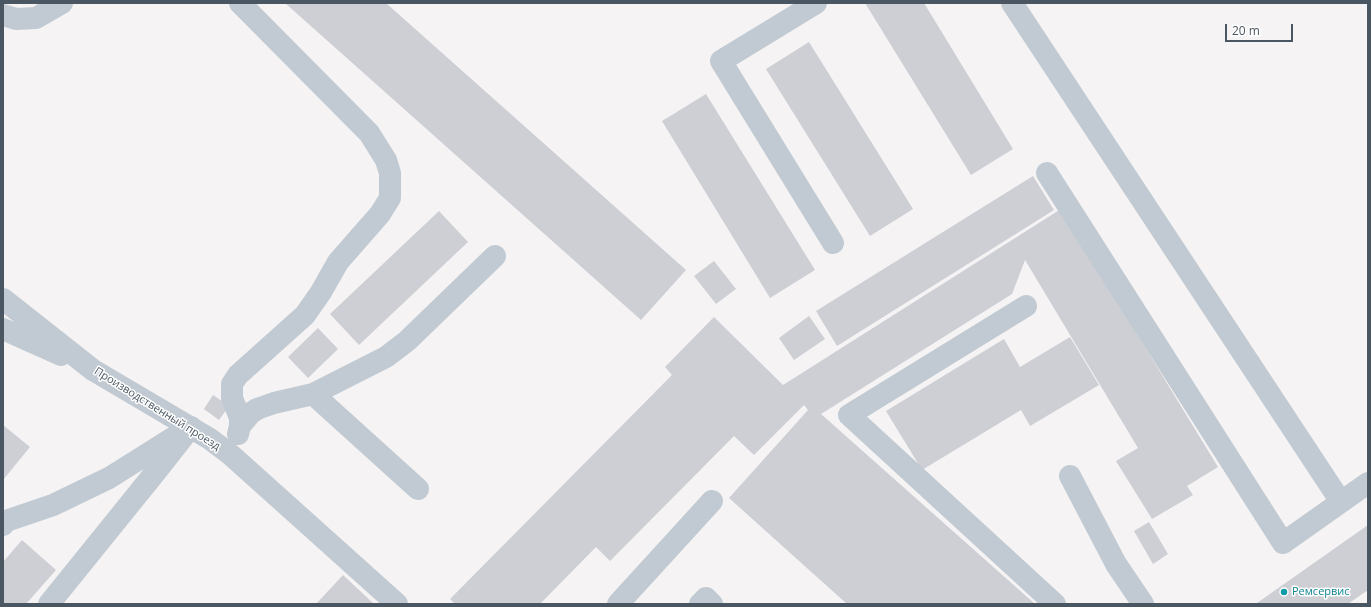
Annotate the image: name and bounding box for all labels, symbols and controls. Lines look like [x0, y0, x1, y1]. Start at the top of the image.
scale bar [1227, 16, 1295, 42]
text: 20 m [1232, 22, 1260, 39]
street label: Производственный проезд [92, 365, 222, 453]
place label: Ремсервис [1292, 585, 1350, 599]
marker: Ремсервис [1279, 587, 1289, 597]

